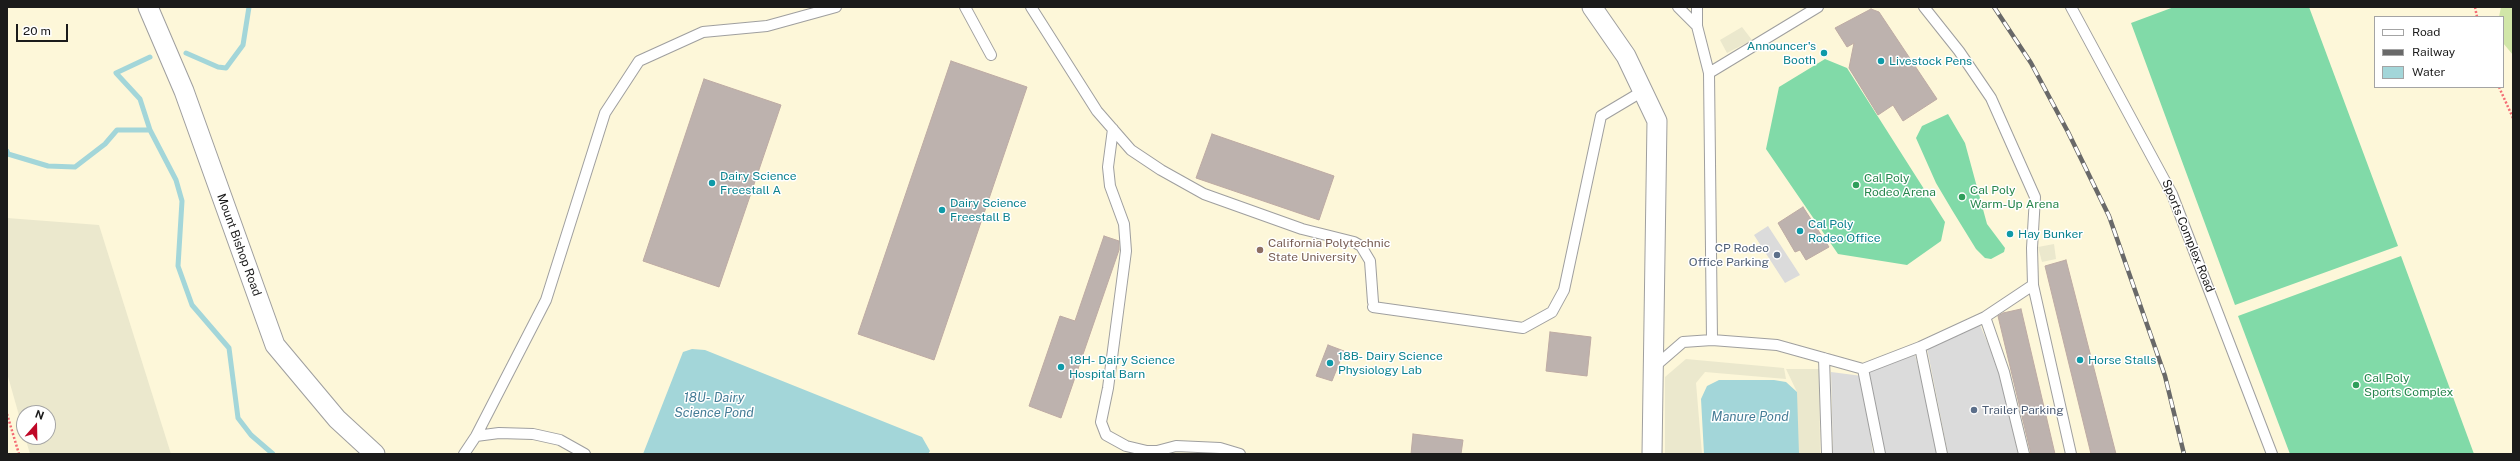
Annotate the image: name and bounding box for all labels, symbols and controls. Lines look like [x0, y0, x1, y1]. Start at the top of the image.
scale bar [18, 16, 70, 42]
legend [2374, 16, 2504, 88]
text: 20 m [23, 24, 51, 38]
text: Road [2412, 25, 2440, 39]
place label: Announcer's Booth [1747, 39, 1816, 67]
text: Railway [2412, 45, 2455, 59]
marker: Announcer's Booth [1819, 48, 1829, 58]
place label: Livestock Pens [1889, 54, 1972, 68]
marker: Livestock Pens [1876, 56, 1886, 66]
text: Water [2412, 65, 2445, 79]
place label: Dairy Science Freestall A [720, 169, 797, 197]
place label: Cal Poly Rodeo Arena [1864, 171, 1936, 199]
street label: Sports Complex Road [2159, 177, 2217, 295]
marker: Dairy Science Freestall A [707, 178, 717, 188]
marker: Cal Poly Rodeo Arena [1851, 180, 1861, 190]
place label: Cal Poly Warm-Up Arena [1970, 183, 2059, 211]
street label: Mount Bishop Road [214, 192, 264, 298]
marker: Cal Poly Warm-Up Arena [1957, 192, 1967, 202]
place label: Dairy Science Freestall B [950, 196, 1027, 224]
marker: Dairy Science Freestall B [937, 205, 947, 215]
place label: Cal Poly Rodeo Office [1808, 217, 1881, 245]
marker: Cal Poly Rodeo Office [1795, 226, 1805, 236]
place label: Hay Bunker [2018, 227, 2083, 241]
marker: Hay Bunker [2005, 229, 2015, 239]
place label: California Polytechnic State University [1268, 236, 1390, 264]
place label: CP Rodeo Office Parking [1689, 241, 1769, 269]
marker: California Polytechnic State University [1255, 245, 1265, 255]
marker: CP Rodeo Office Parking [1772, 250, 1782, 260]
place label: 18B- Dairy Science Physiology Lab [1338, 349, 1443, 377]
place label: 18H- Dairy Science Hospital Barn [1069, 353, 1175, 381]
place label: Horse Stalls [2088, 353, 2156, 367]
marker: Horse Stalls [2075, 355, 2085, 365]
marker: 18B- Dairy Science Physiology Lab [1325, 358, 1335, 368]
marker: 18H- Dairy Science Hospital Barn [1056, 362, 1066, 372]
place label: Cal Poly Sports Complex [2364, 371, 2453, 399]
marker: Cal Poly Sports Complex [2351, 380, 2361, 390]
water label: 18U- Dairy Science Pond [674, 390, 754, 421]
place label: Trailer Parking [1982, 403, 2064, 417]
north arrow [16, 405, 56, 445]
marker: Trailer Parking [1969, 405, 1979, 415]
text: N [34, 408, 46, 422]
water label: Manure Pond [1711, 409, 1789, 425]

